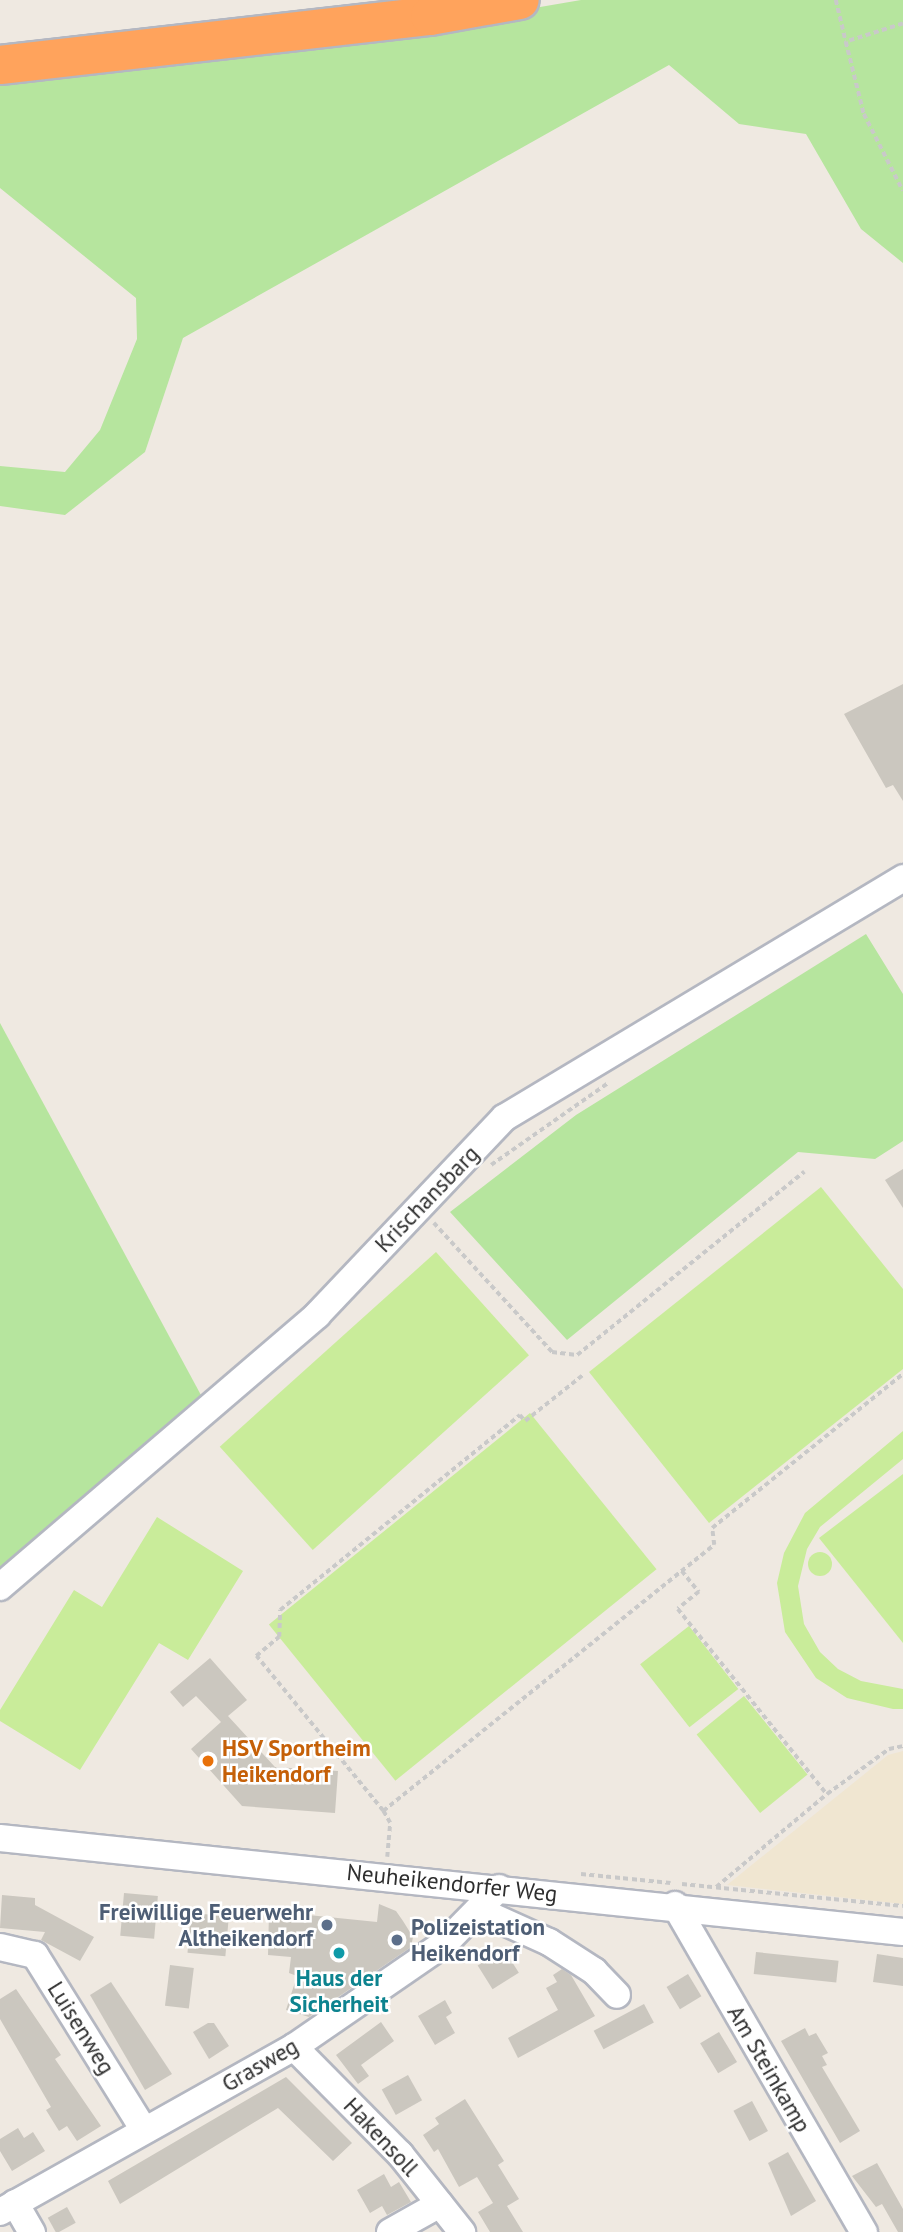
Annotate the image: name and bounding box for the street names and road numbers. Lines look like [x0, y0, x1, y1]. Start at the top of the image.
street label: Krischansbarg [369, 1140, 485, 1258]
street label: Neuheikendorfer Weg [345, 1858, 559, 1908]
street label: Luisenweg [42, 1976, 120, 2080]
street label: Am Steinkamp [722, 2001, 816, 2137]
street label: Grasweg [217, 2032, 303, 2098]
street label: Hakensoll [338, 2092, 424, 2182]

